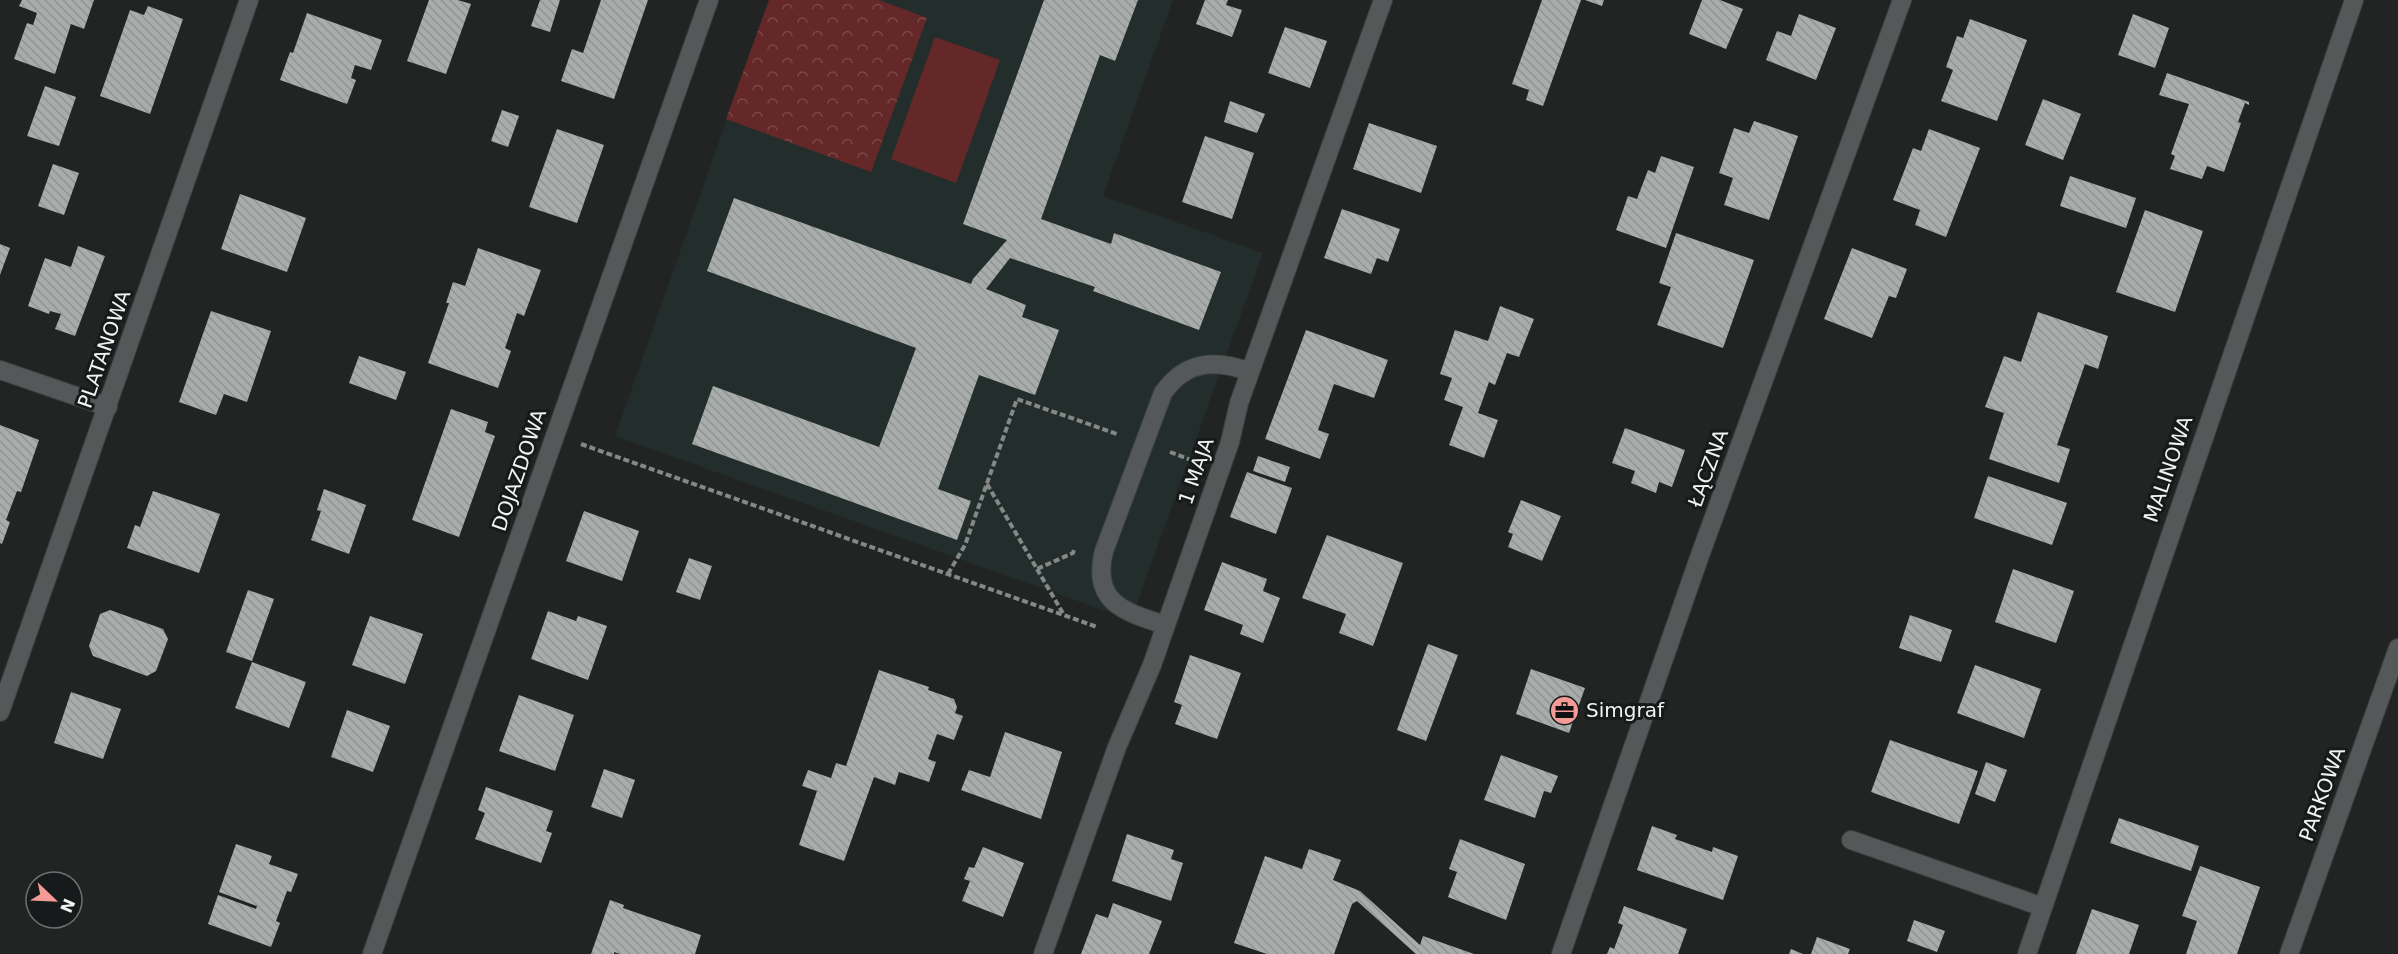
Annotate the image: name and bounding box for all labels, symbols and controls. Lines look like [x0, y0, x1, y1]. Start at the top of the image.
street label: PLATANOWA [73, 287, 136, 411]
street label: DOJAZDOWA [487, 405, 551, 534]
street label: MALINOWA [2139, 412, 2198, 525]
street label: ŁĄCZNA [1683, 426, 1733, 511]
street label: 1 MAJA [1173, 434, 1219, 508]
office icon: Simgraf [1549, 694, 1581, 726]
place label: Simgraf [1586, 698, 1665, 722]
street label: PARKOWA [2294, 743, 2350, 844]
north arrow [24, 870, 84, 930]
text: N [56, 896, 79, 916]

